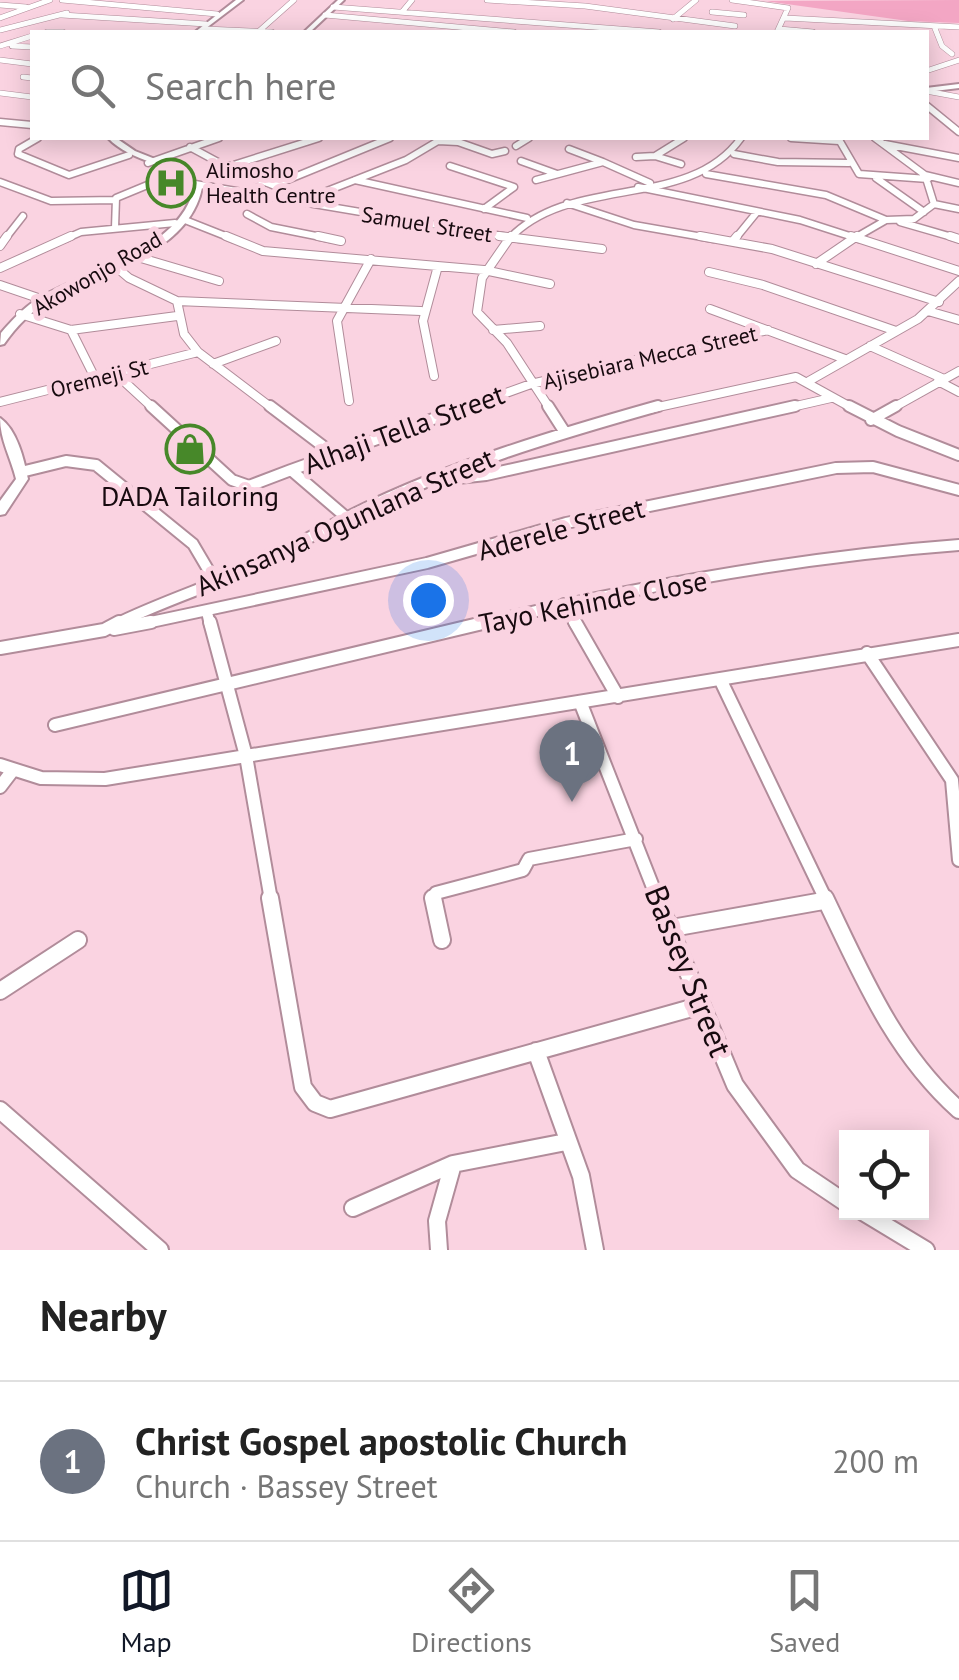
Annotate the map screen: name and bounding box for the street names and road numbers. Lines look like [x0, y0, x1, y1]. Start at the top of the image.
street label: Samuel Street [360, 200, 495, 248]
street label: Akowonjo Road [27, 225, 167, 321]
street label: Ajisebiara Mecca Street [540, 319, 760, 395]
street label: Oremeji St [47, 352, 151, 404]
street label: Alhaji Tella Street [298, 375, 510, 482]
street label: Akinsanya Ogunlana Street [190, 439, 500, 604]
street label: Aderele Street [474, 488, 649, 568]
street label: Tayo Kehinde Close [476, 561, 710, 642]
street label: Bassey Street [636, 879, 742, 1063]

